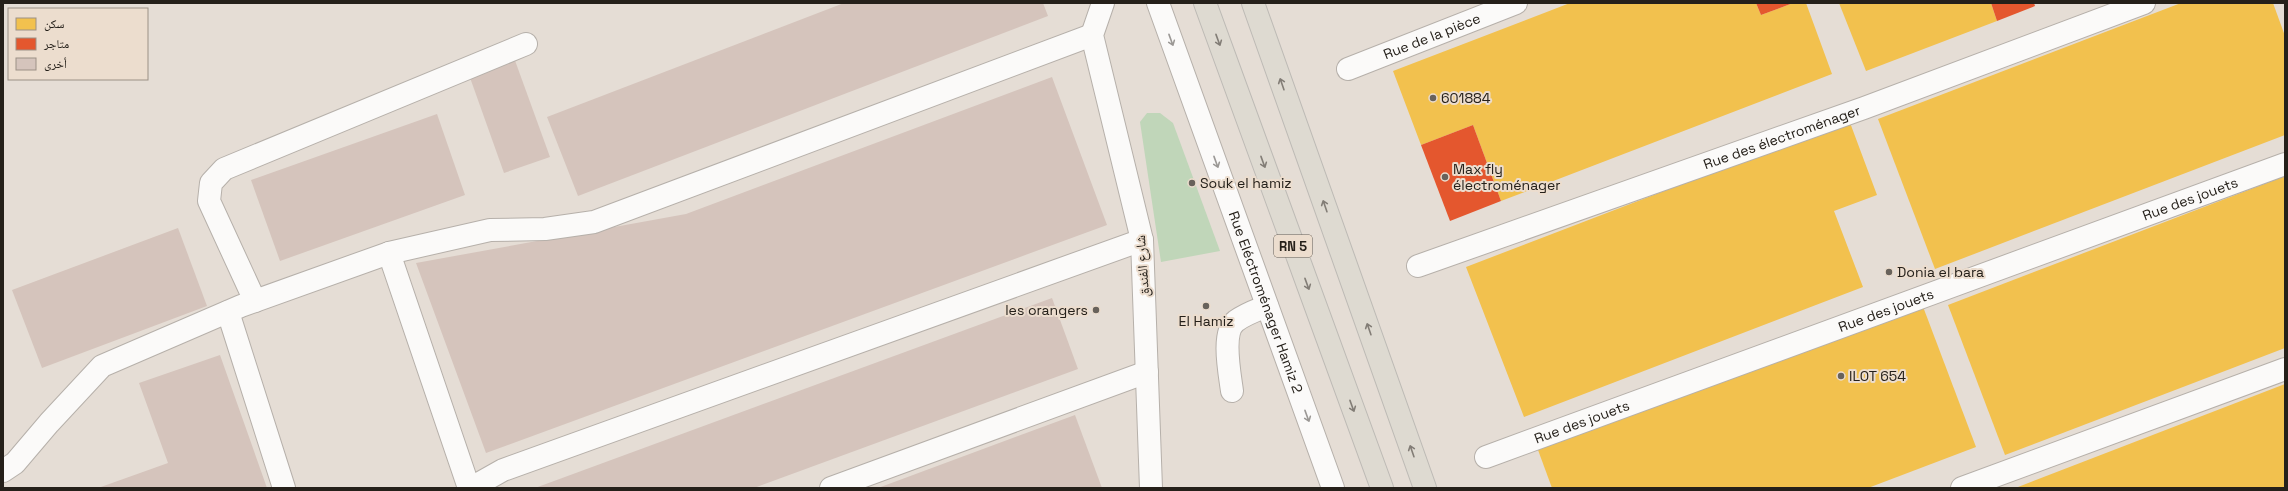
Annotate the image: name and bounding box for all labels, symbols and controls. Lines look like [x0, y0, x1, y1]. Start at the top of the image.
legend [8, 8, 148, 80]
street label: Rue de la pièce [1381, 9, 1483, 63]
text: سكن [44, 16, 65, 32]
one-way arrow [1168, 33, 1176, 45]
one-way arrow [1215, 33, 1222, 46]
text: متاجر [43, 36, 69, 52]
text: أخرى [44, 56, 67, 72]
one-way arrow [1278, 77, 1285, 90]
place label: 601884 [1441, 89, 1491, 107]
marker: 601884 [1428, 93, 1438, 103]
street label: Rue des électroménager [1701, 101, 1863, 173]
one-way arrow [1259, 155, 1267, 167]
one-way arrow [1212, 156, 1220, 168]
place label: Max fly électroménager [1453, 160, 1561, 194]
marker: Max fly électroménager [1440, 172, 1450, 182]
street label: Rue des jouets [2140, 173, 2240, 224]
place label: Souk el hamiz [1200, 174, 1292, 192]
marker: Souk el hamiz [1187, 178, 1197, 188]
one-way arrow [1321, 201, 1329, 213]
street label: Rue Eléctroménager Hamiz 2 [1225, 209, 1307, 396]
street label: شارع الفندق [1131, 235, 1154, 297]
road number: RN 5 [1274, 235, 1312, 257]
place label: Donia el bara [1897, 263, 1984, 281]
marker: Donia el bara [1884, 267, 1894, 277]
one-way arrow [1304, 277, 1312, 289]
street label: Rue des jouets [1836, 285, 1936, 336]
place label: les orangers [1005, 301, 1088, 319]
marker: El Hamiz [1201, 301, 1211, 311]
marker: les orangers [1091, 305, 1101, 315]
place label: El Hamiz [1179, 312, 1233, 330]
one-way arrow [1364, 323, 1372, 335]
place label: ILOT 654 [1849, 367, 1906, 385]
marker: ILOT 654 [1836, 371, 1846, 381]
street label: Rue des jouets [1532, 396, 1632, 448]
one-way arrow [1348, 400, 1356, 412]
one-way arrow [1304, 409, 1311, 422]
one-way arrow [1408, 445, 1415, 458]

